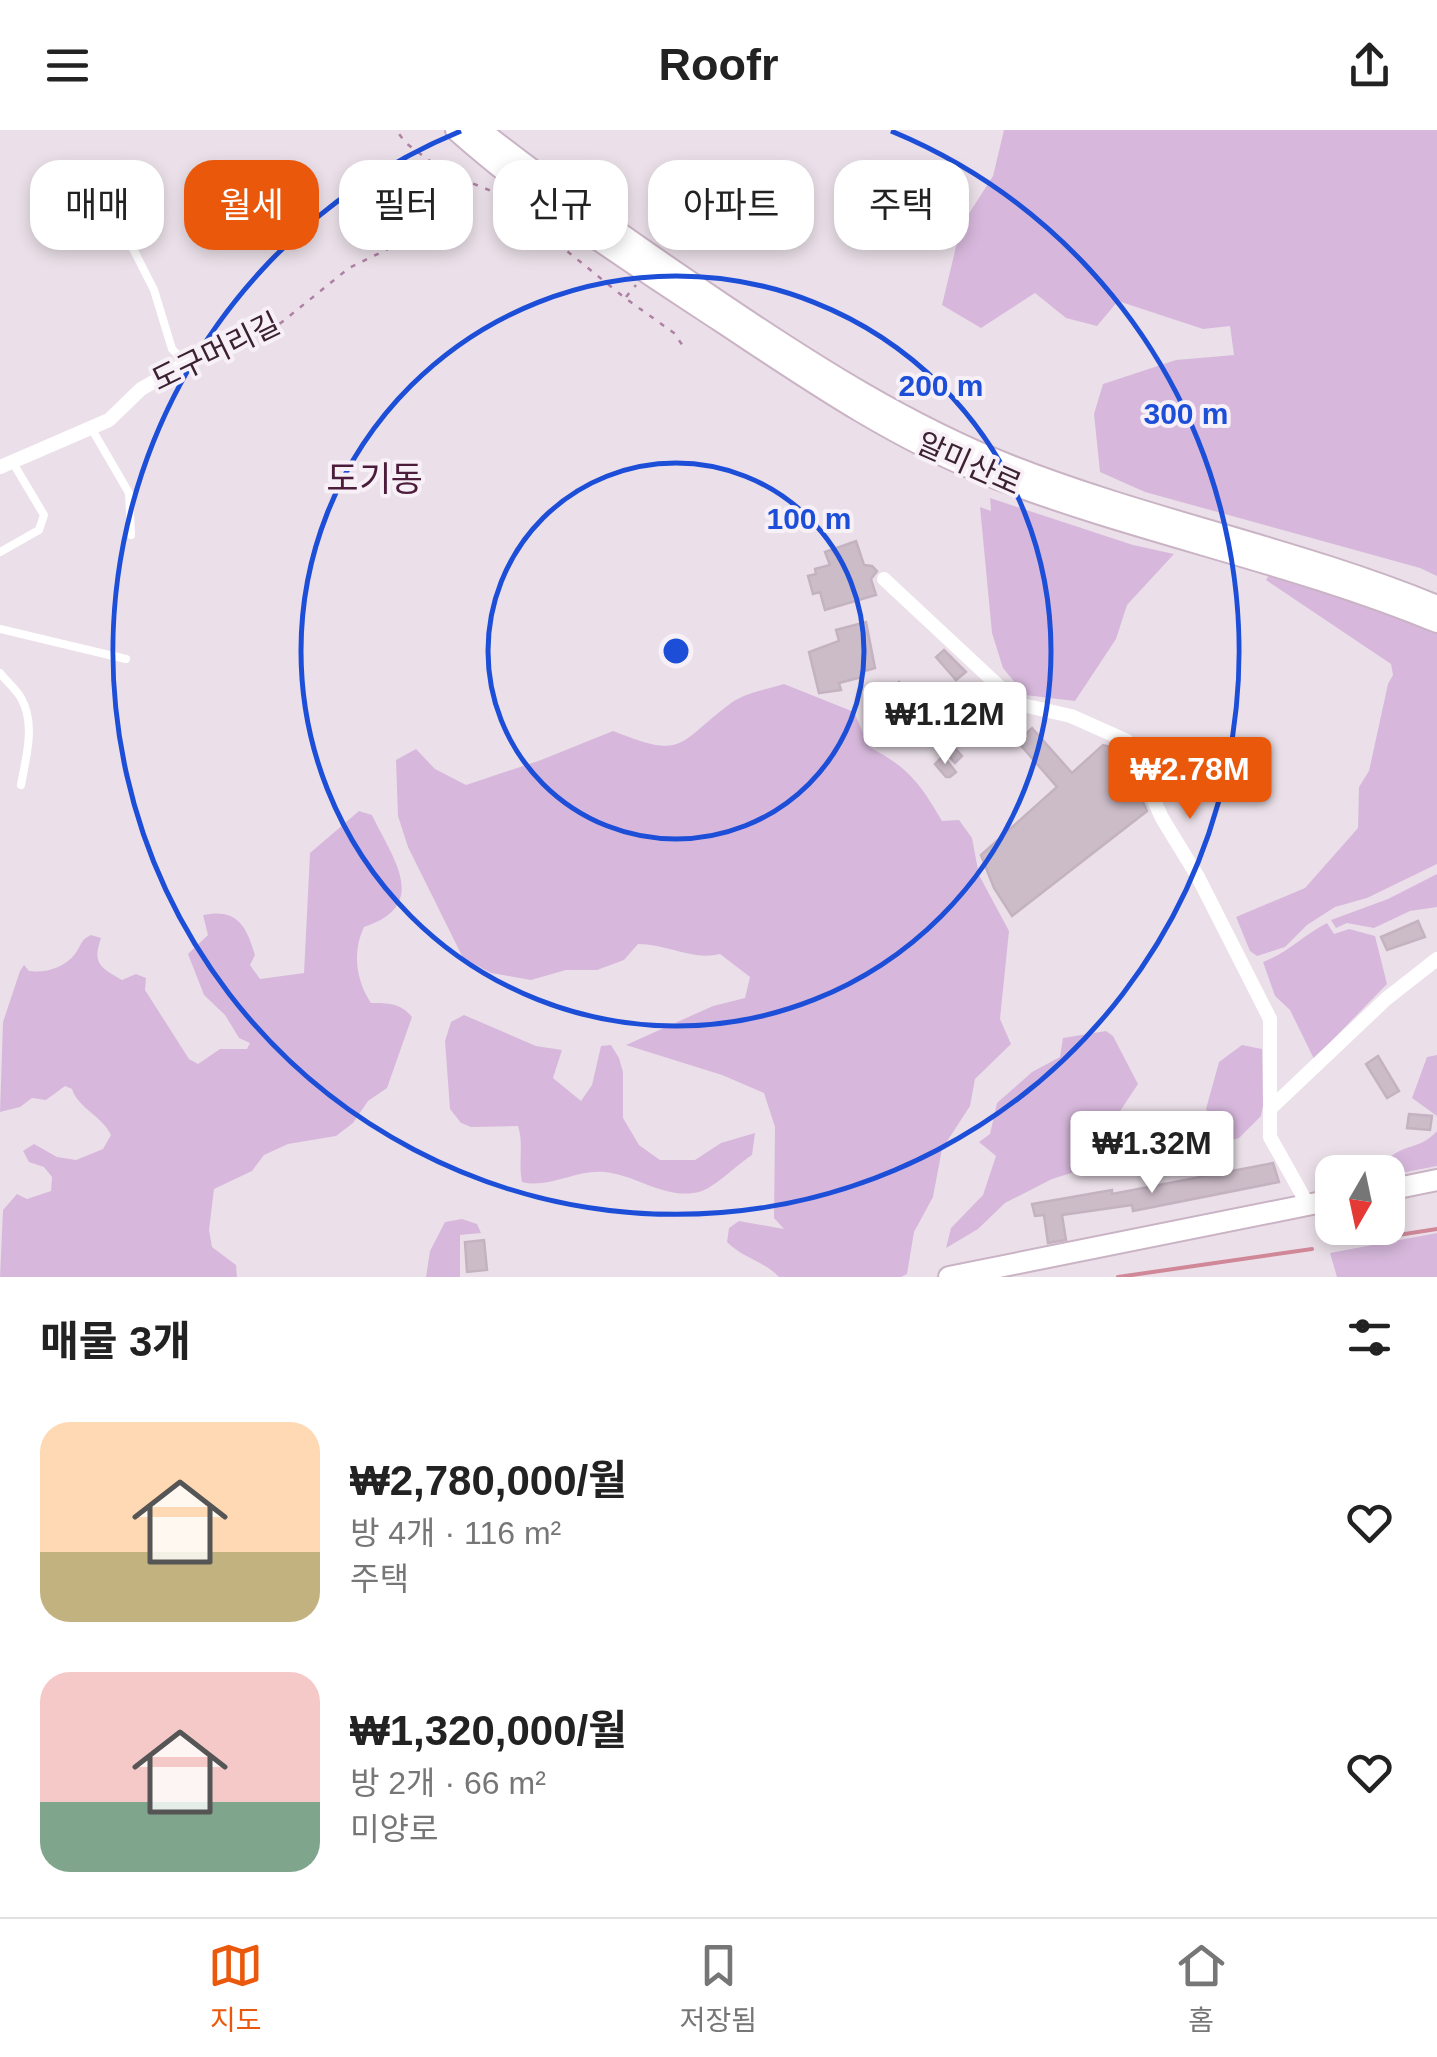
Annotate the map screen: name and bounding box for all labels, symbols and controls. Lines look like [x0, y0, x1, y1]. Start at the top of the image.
icon: menu [40, 38, 95, 93]
icon: share [1342, 38, 1397, 93]
text: Roofr [659, 39, 778, 90]
chip: 매매 [30, 160, 164, 250]
chip: 월세 [184, 160, 319, 250]
chip: 필터 [339, 160, 473, 250]
chip: 신규 [493, 160, 628, 250]
chip: 아파트 [648, 160, 814, 250]
chip: 주택 [834, 160, 969, 250]
street label: 도구머리길 [147, 306, 285, 397]
text: 200 m [898, 369, 984, 402]
text: 300 m [1143, 397, 1229, 430]
street label: 알미산로 [912, 426, 1026, 501]
district label: 도기동 [327, 459, 423, 498]
text: 100 m [766, 502, 852, 535]
centre of rings [658, 633, 694, 669]
pin: ₩1.12M [864, 682, 1026, 767]
text: ₩1.12M [885, 696, 1005, 732]
pin: ₩2.78M [1109, 737, 1271, 822]
text: ₩2.78M [1130, 751, 1250, 787]
pin: ₩1.32M [1071, 1111, 1233, 1196]
text: ₩1.32M [1092, 1125, 1212, 1161]
north arrow [1315, 1155, 1405, 1245]
map controls [1315, 1155, 1405, 1245]
icon: filters [1342, 1310, 1397, 1365]
text: 매물 3개 [40, 1318, 191, 1365]
text: ₩2,780,000/월 [350, 1457, 627, 1504]
icon: home [120, 1462, 240, 1582]
icon: heart [1342, 1495, 1397, 1550]
text: 방 4개 · 116 m² [350, 1515, 561, 1551]
text: 주택 [350, 1561, 409, 1597]
text: ₩1,320,000/월 [350, 1707, 627, 1754]
icon: home [120, 1712, 240, 1832]
icon: heart [1342, 1745, 1397, 1800]
text: 방 2개 · 66 m² [350, 1765, 546, 1801]
text: 미양로 [350, 1811, 438, 1847]
tab: 지도 [208, 1938, 263, 2038]
tab: 저장됨 [680, 1938, 757, 2038]
tab: 홈 [1174, 1938, 1229, 2038]

